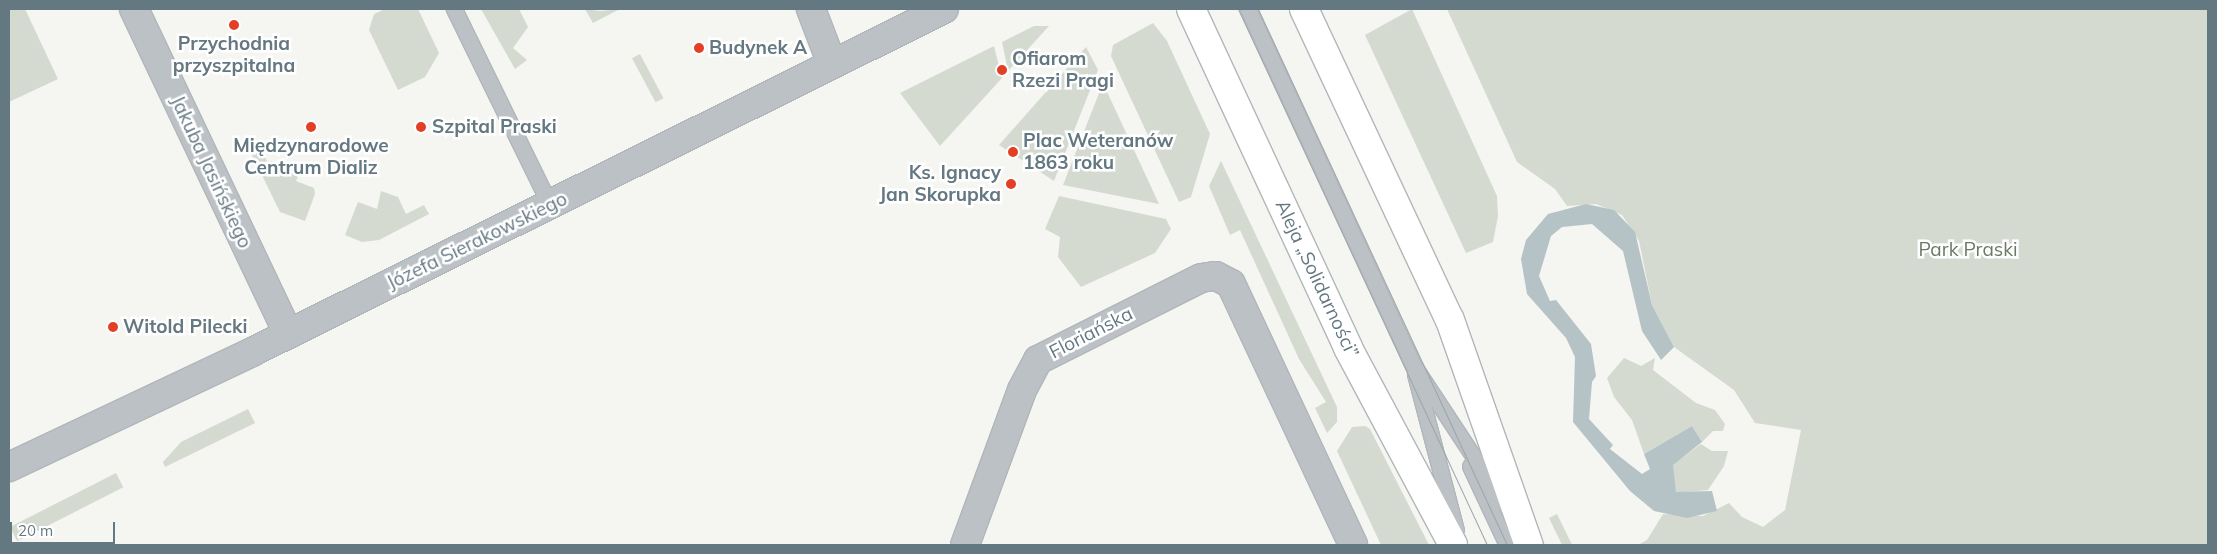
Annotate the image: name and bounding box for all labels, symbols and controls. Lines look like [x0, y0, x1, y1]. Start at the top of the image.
marker: Przychodnia przyszpitalna [228, 19, 240, 31]
place label: Przychodnia przyszpitalna [173, 33, 295, 77]
place label: Budynek A [709, 37, 807, 59]
marker: Budynek A [693, 42, 705, 54]
place label: Ofiarom Rzezi Pragi [1012, 48, 1114, 92]
marker: Ofiarom Rzezi Pragi [996, 64, 1008, 76]
street label: Jakuba Jasińskiego [166, 92, 256, 252]
place label: Szpital Praski [432, 116, 557, 138]
marker: Szpital Praski [414, 120, 428, 134]
marker: Międzynarodowe Centrum Dializ [305, 121, 317, 133]
place label: Plac Weteranów 1863 roku [1023, 130, 1174, 174]
place label: Międzynarodowe Centrum Dializ [233, 135, 389, 179]
marker: Plac Weteranów 1863 roku [1007, 146, 1019, 158]
place label: Ks. Ignacy Jan Skorupka [879, 162, 1001, 206]
marker: Ks. Ignacy Jan Skorupka [1005, 178, 1017, 190]
street label: Józefa Sierakowskiego [383, 187, 571, 295]
street label: Aleja „Solidarności” [1270, 196, 1364, 362]
park label: Park Praski [1918, 239, 2018, 261]
street label: Floriańska [1045, 302, 1137, 364]
place label: Witold Pilecki [123, 316, 248, 338]
marker: Witold Pilecki [107, 321, 119, 333]
scale bar [12, 512, 118, 544]
text: 20 m [18, 521, 53, 540]

